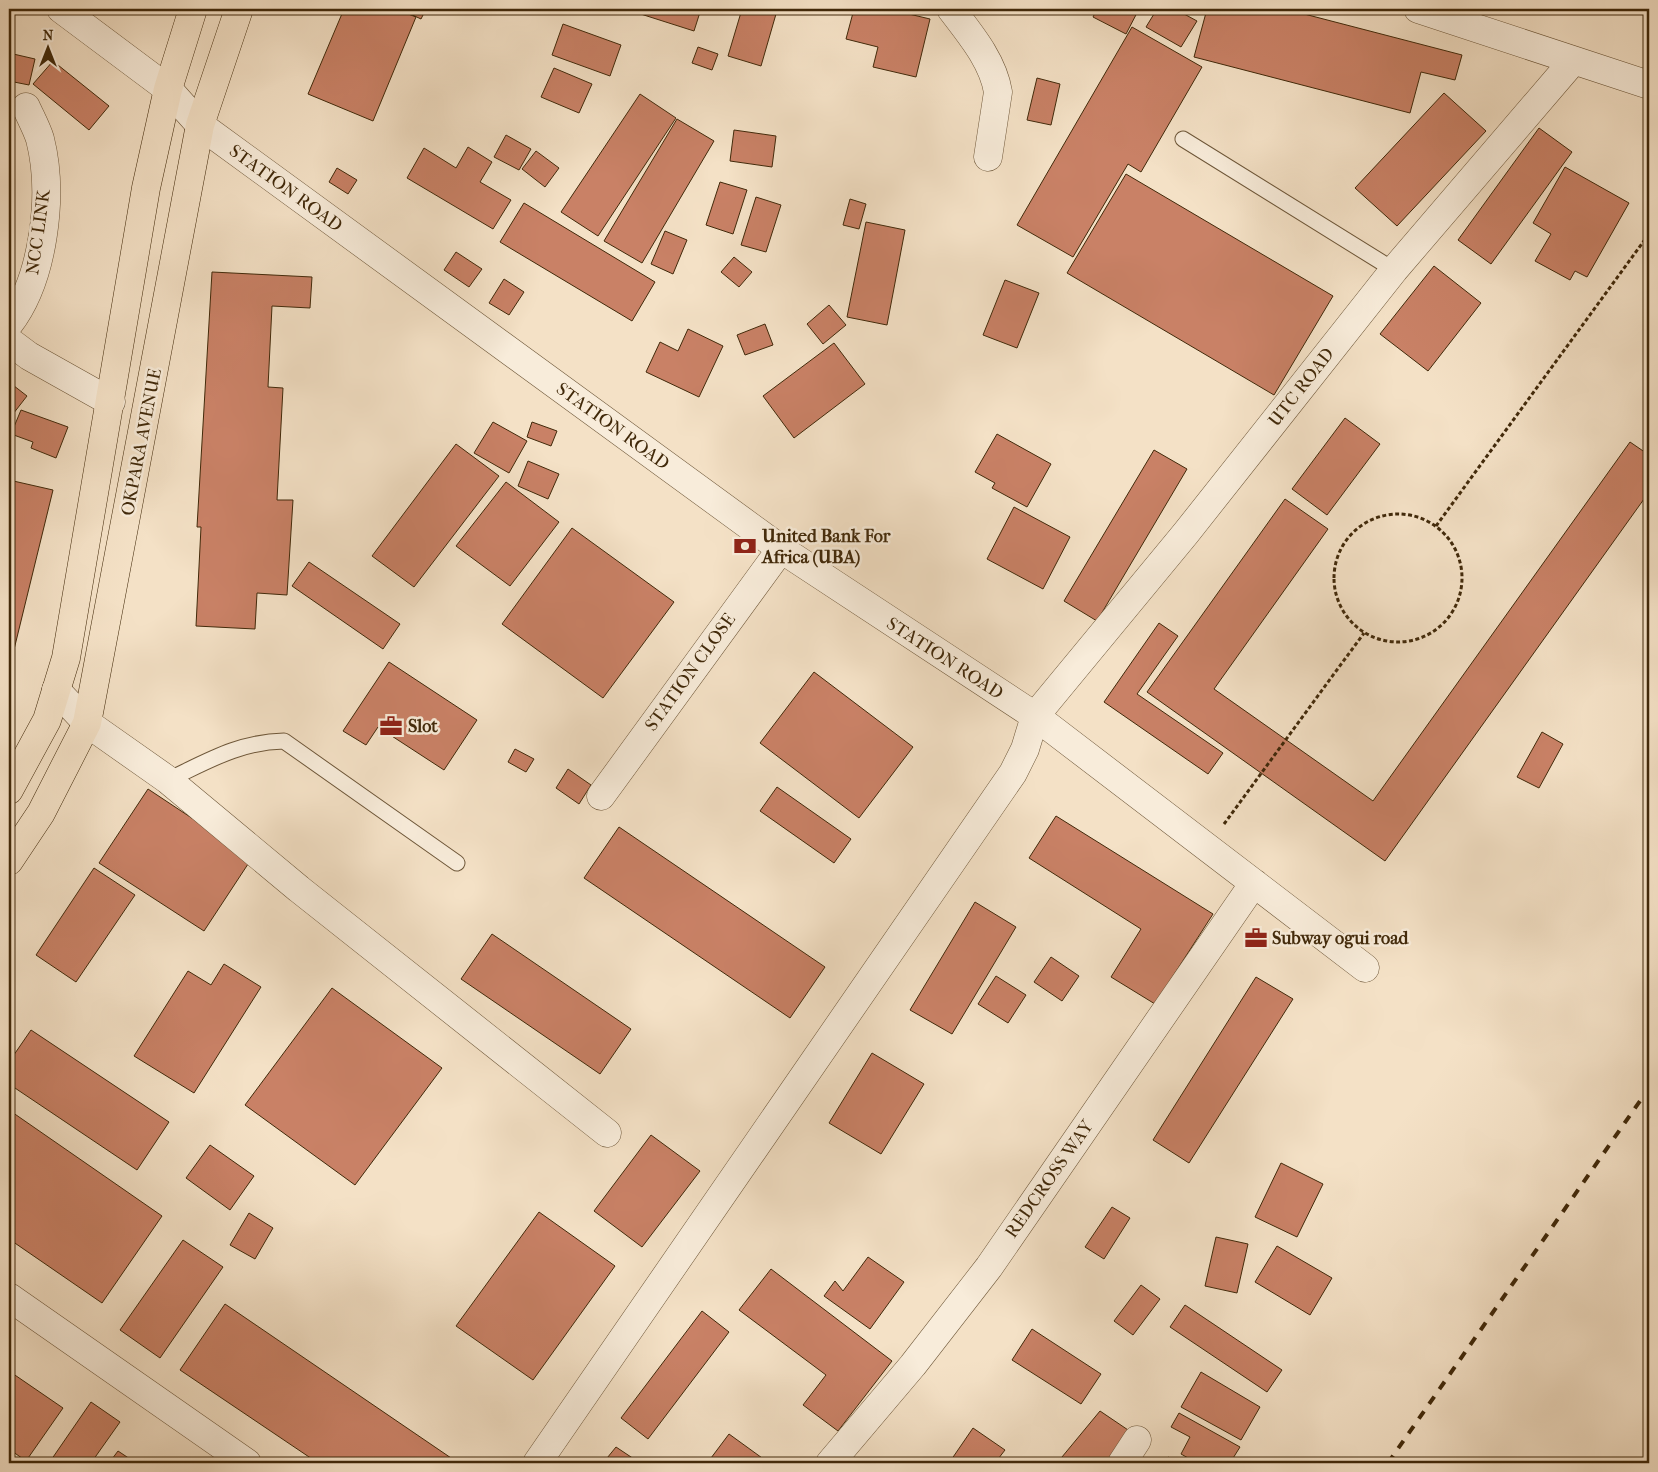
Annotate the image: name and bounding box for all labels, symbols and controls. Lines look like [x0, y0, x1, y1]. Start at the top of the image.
north arrow [22, 22, 72, 72]
text: N [43, 27, 54, 44]
street label: STATION ROAD [225, 140, 346, 236]
street label: NCC LINK [22, 187, 55, 276]
street label: UTC ROAD [1264, 344, 1339, 431]
street label: OKPARA AVENUE [117, 367, 166, 517]
street label: STATION ROAD [552, 378, 673, 474]
place label: United Bank For Africa (UBA) [761, 526, 891, 568]
bank icon: United Bank For Africa (UBA) [732, 533, 758, 559]
street label: STATION CLOSE [641, 609, 740, 735]
street label: STATION ROAD [883, 613, 1007, 704]
office icon: Slot [378, 713, 404, 739]
place label: Slot [408, 716, 438, 737]
office icon: Subway ogui road [1243, 925, 1269, 951]
place label: Subway ogui road [1272, 928, 1409, 949]
street label: REDCROSS WAY [1001, 1116, 1098, 1242]

